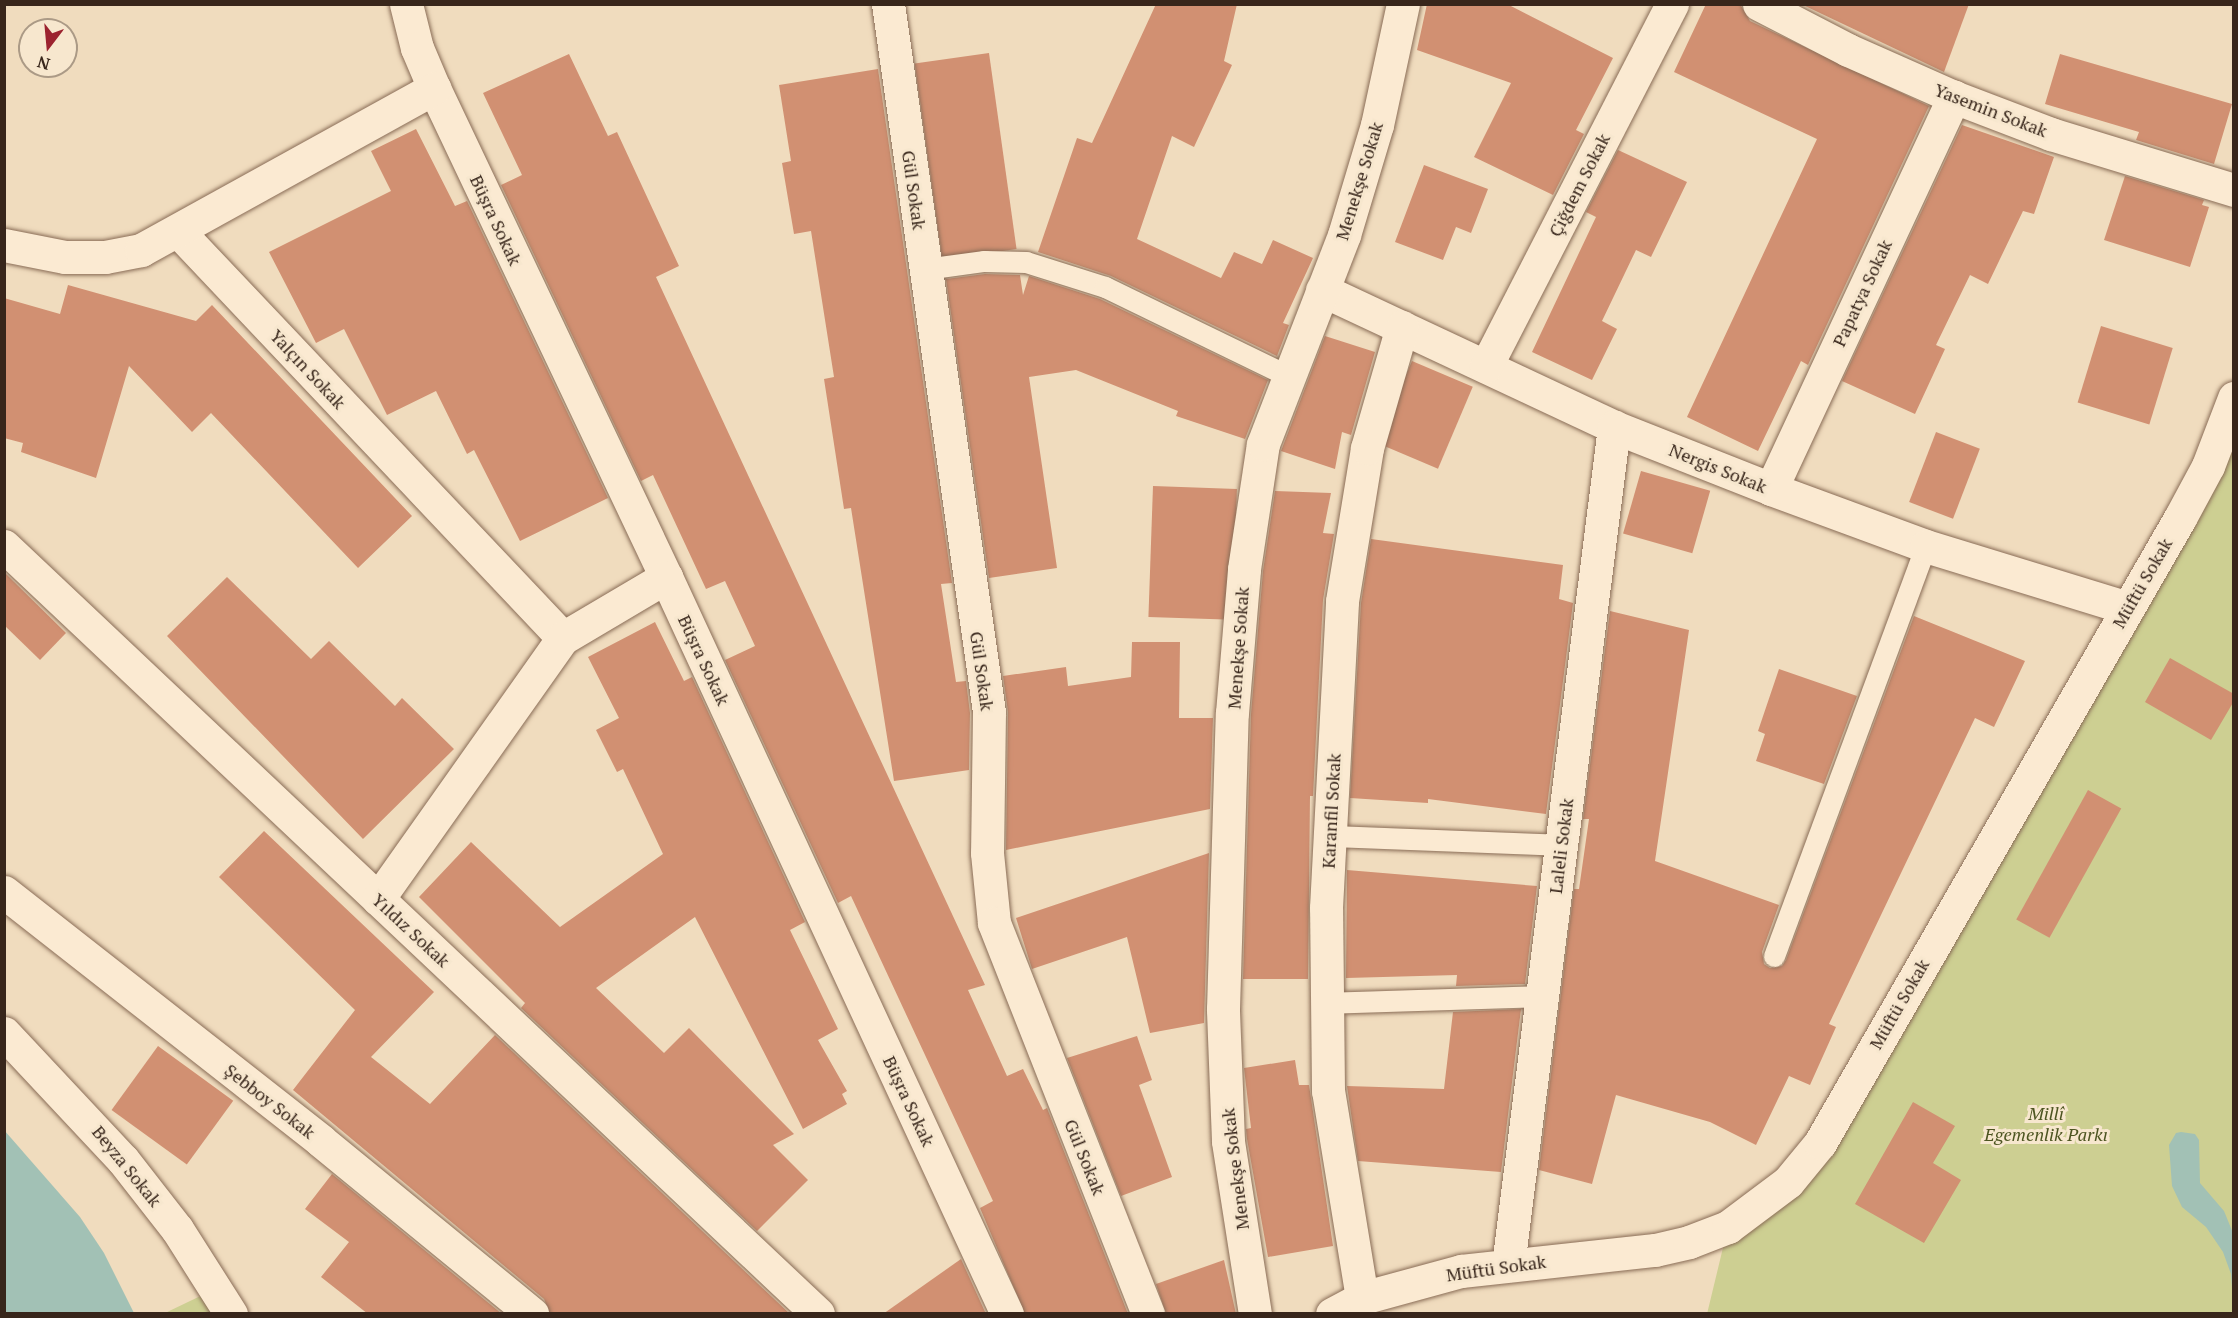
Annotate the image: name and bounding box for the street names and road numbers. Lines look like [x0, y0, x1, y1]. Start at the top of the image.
street label: Yasemin Sokak [1931, 79, 2051, 141]
street label: Menekşe Sokak [1331, 119, 1387, 243]
street label: Çiğdem Sokak [1544, 130, 1614, 240]
street label: Gül Sokak [898, 149, 930, 231]
street label: Büşra Sokak [466, 171, 526, 269]
street label: Papatya Sokak [1828, 236, 1896, 350]
street label: Yalçın Sokak [266, 325, 350, 413]
street label: Nergis Sokak [1666, 439, 1770, 497]
street label: Müftü Sokak [2108, 534, 2176, 632]
street label: Menekşe Sokak [1223, 586, 1253, 710]
street label: Büşra Sokak [674, 611, 734, 709]
street label: Gül Sokak [966, 630, 998, 712]
street label: Karanfil Sokak [1317, 753, 1345, 869]
street label: Laleli Sokak [1544, 797, 1578, 895]
street label: Yıldız Sokak [368, 889, 454, 971]
street label: Müftü Sokak [1865, 955, 1933, 1053]
street label: Büşra Sokak [879, 1052, 939, 1150]
street label: Şebboy Sokak [221, 1059, 319, 1143]
street label: Menekşe Sokak [1217, 1107, 1253, 1231]
street label: Gül Sokak [1060, 1116, 1110, 1198]
street label: Beyza Sokak [88, 1121, 166, 1211]
street label: Müftü Sokak [1445, 1250, 1547, 1286]

